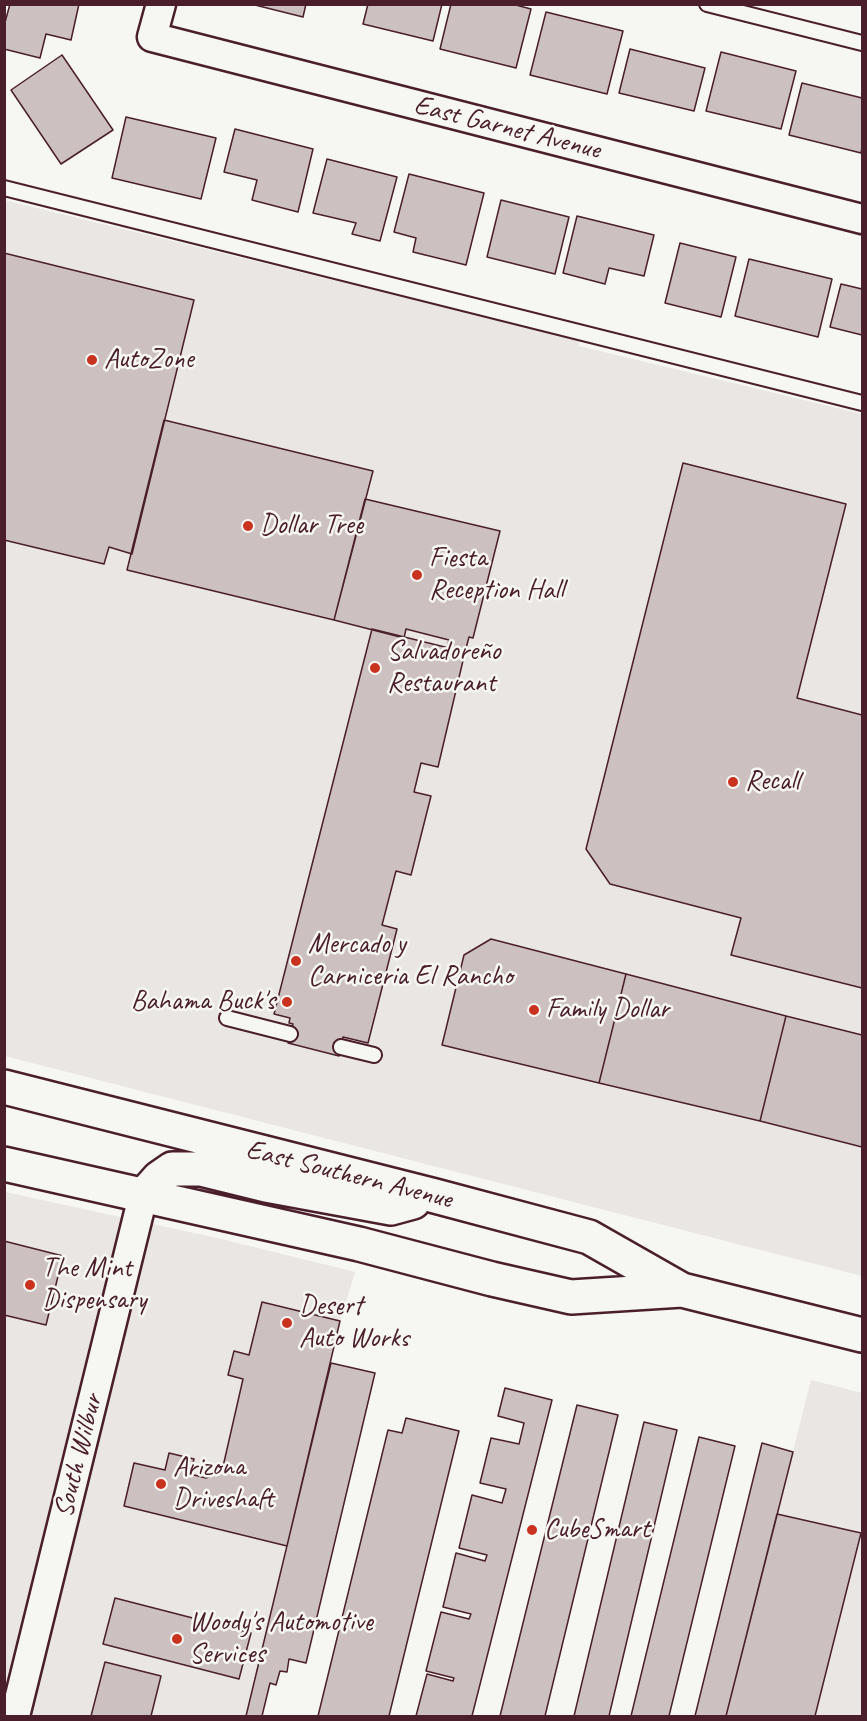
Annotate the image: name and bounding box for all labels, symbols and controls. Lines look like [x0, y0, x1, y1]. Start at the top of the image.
street label: East Garnet Avenue [410, 89, 604, 167]
place label: AutoZone [104, 343, 193, 377]
marker: AutoZone [85, 353, 99, 367]
place label: Dollar Tree [260, 509, 363, 543]
marker: Dollar Tree [241, 519, 255, 533]
place label: Fiesta Reception Hall [429, 542, 564, 608]
marker: Fiesta Reception Hall [410, 568, 424, 582]
place label: Salvadoreño Restaurant [387, 635, 500, 701]
marker: Salvadoreño Restaurant [368, 661, 382, 675]
place label: Recall [745, 765, 799, 799]
marker: Recall [726, 775, 740, 789]
place label: Mercado y Carniceria El Rancho [308, 928, 513, 994]
marker: Mercado y Carniceria El Rancho [289, 954, 303, 968]
place label: Bahama Buck's [131, 985, 275, 1019]
place label: Family Dollar [546, 993, 669, 1027]
marker: Bahama Buck's [280, 995, 294, 1009]
marker: Family Dollar [527, 1003, 541, 1017]
street label: East Southern Avenue [243, 1133, 455, 1217]
place label: The Mint Dispensary [42, 1252, 146, 1318]
marker: The Mint Dispensary [23, 1278, 37, 1292]
place label: Desert Auto Works [299, 1290, 409, 1356]
marker: Desert Auto Works [280, 1316, 294, 1330]
street label: South Wilbur [47, 1391, 111, 1521]
place label: Arizona Driveshaft [173, 1451, 274, 1517]
marker: Arizona Driveshaft [154, 1477, 168, 1491]
place label: CubeSmart [544, 1513, 650, 1547]
marker: CubeSmart [525, 1523, 539, 1537]
place label: Woody's Automotive Services [189, 1606, 373, 1672]
marker: Woody's Automotive Services [170, 1632, 184, 1646]

